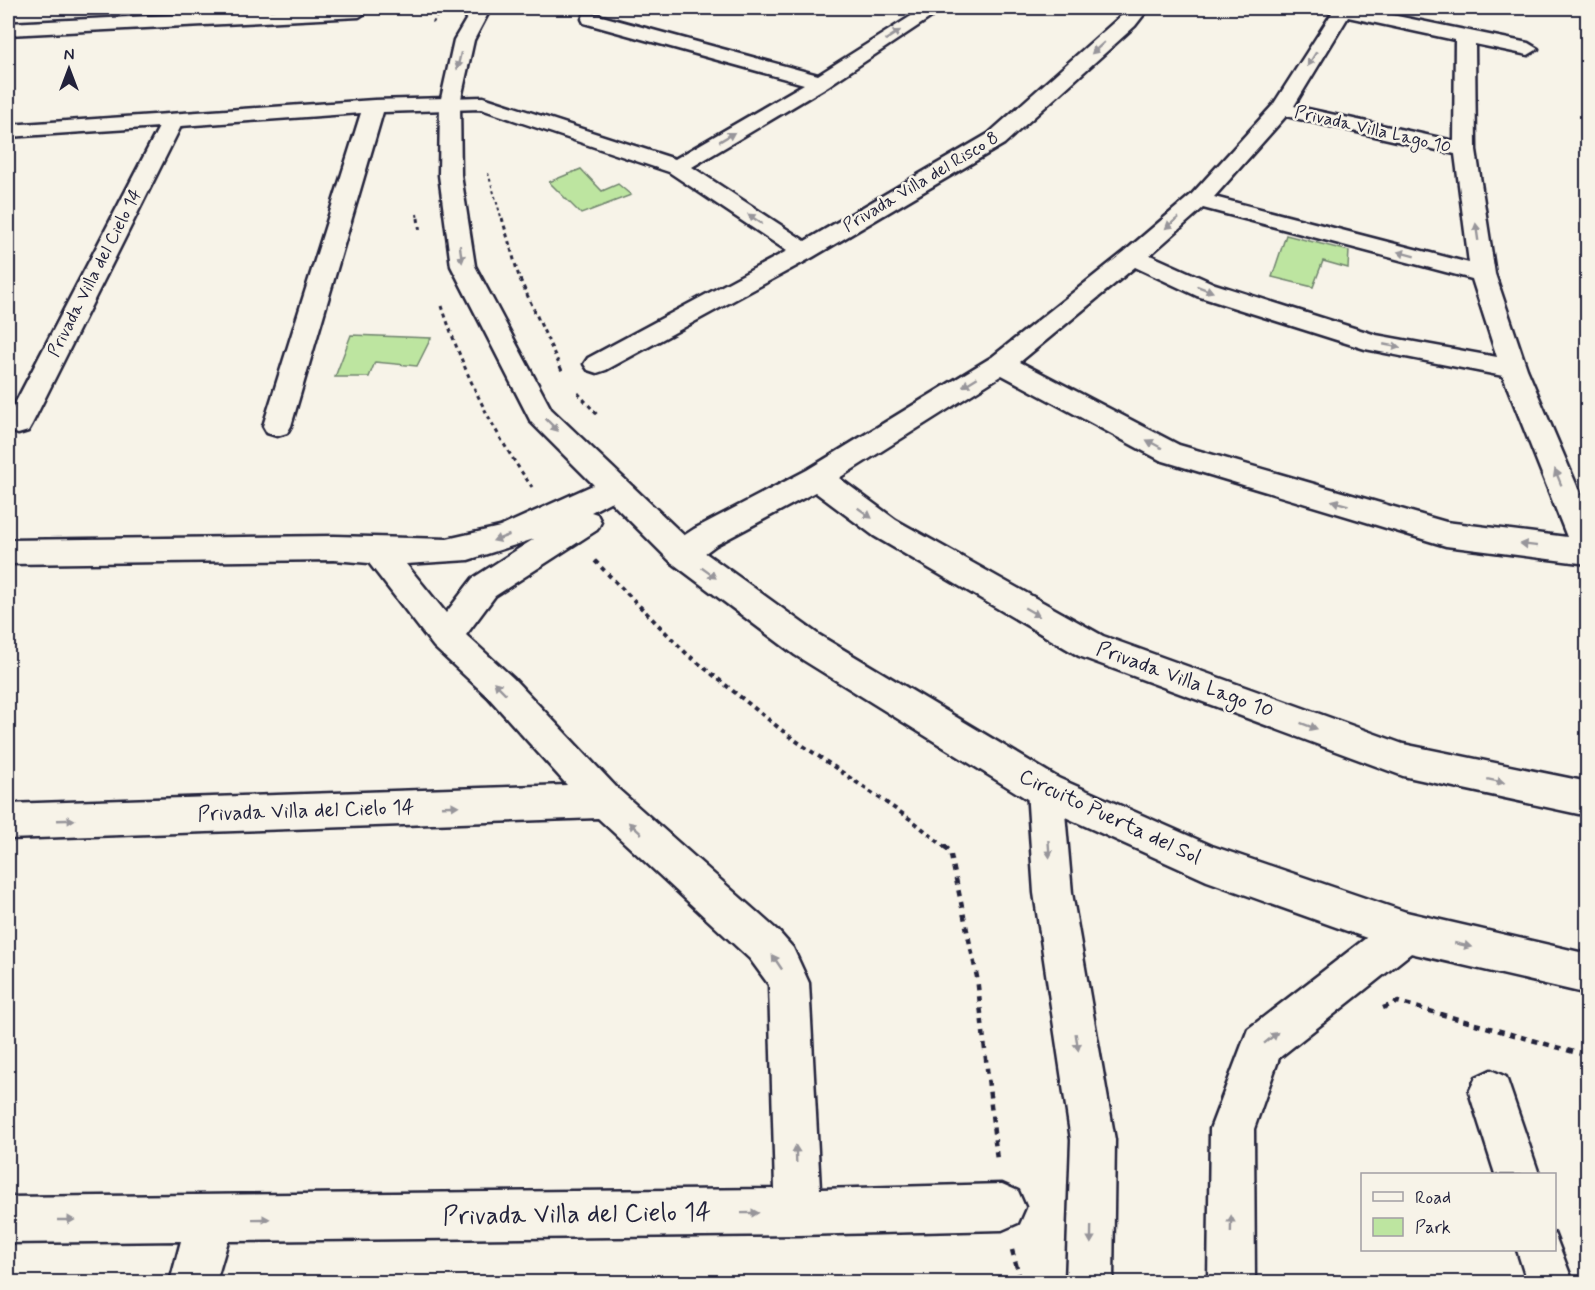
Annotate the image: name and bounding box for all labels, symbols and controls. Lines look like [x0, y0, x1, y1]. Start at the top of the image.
one-way arrow [885, 30, 901, 41]
north arrow [39, 39, 99, 99]
one-way arrow [1091, 41, 1106, 54]
text: N [64, 45, 74, 66]
one-way arrow [1306, 51, 1317, 68]
one-way arrow [454, 52, 464, 70]
street label: Privada Villa Lago 10 [1292, 100, 1454, 161]
street label: Privada Villa del Risco 8 [839, 126, 1003, 238]
one-way arrow [719, 132, 736, 142]
street label: Privada Villa del Cielo 14 [42, 185, 148, 361]
one-way arrow [747, 214, 763, 225]
one-way arrow [1165, 216, 1180, 230]
one-way arrow [1473, 223, 1482, 242]
one-way arrow [456, 245, 466, 264]
one-way arrow [1397, 249, 1416, 259]
one-way arrow [1196, 285, 1214, 294]
one-way arrow [1382, 342, 1401, 351]
one-way arrow [962, 377, 978, 388]
one-way arrow [544, 418, 558, 432]
one-way arrow [1145, 439, 1162, 449]
one-way arrow [1553, 467, 1563, 485]
one-way arrow [1331, 498, 1349, 507]
one-way arrow [856, 507, 872, 519]
one-way arrow [492, 533, 510, 543]
one-way arrow [1520, 540, 1539, 549]
one-way arrow [701, 566, 717, 579]
one-way arrow [1024, 607, 1040, 618]
street label: Privada Villa Lago 10 [1092, 635, 1278, 726]
one-way arrow [494, 681, 508, 695]
one-way arrow [1300, 721, 1318, 731]
street label: Circuito Puerta del Sol [1014, 762, 1206, 872]
one-way arrow [1486, 776, 1505, 786]
street label: Privada Villa del Cielo 14 [197, 793, 415, 829]
one-way arrow [440, 802, 459, 811]
one-way arrow [56, 815, 75, 824]
one-way arrow [628, 822, 642, 836]
one-way arrow [1045, 839, 1054, 858]
one-way arrow [1454, 941, 1472, 951]
one-way arrow [772, 954, 783, 970]
one-way arrow [1072, 1032, 1081, 1051]
one-way arrow [1263, 1032, 1279, 1045]
one-way arrow [791, 1144, 800, 1163]
legend [1361, 1173, 1556, 1251]
text: Road [1415, 1186, 1451, 1210]
street label: Privada Villa del Cielo 14 [442, 1196, 712, 1234]
one-way arrow [740, 1208, 759, 1217]
one-way arrow [251, 1214, 270, 1224]
one-way arrow [56, 1215, 75, 1225]
one-way arrow [1226, 1215, 1236, 1234]
text: Park [1415, 1216, 1451, 1240]
one-way arrow [1086, 1226, 1096, 1245]

